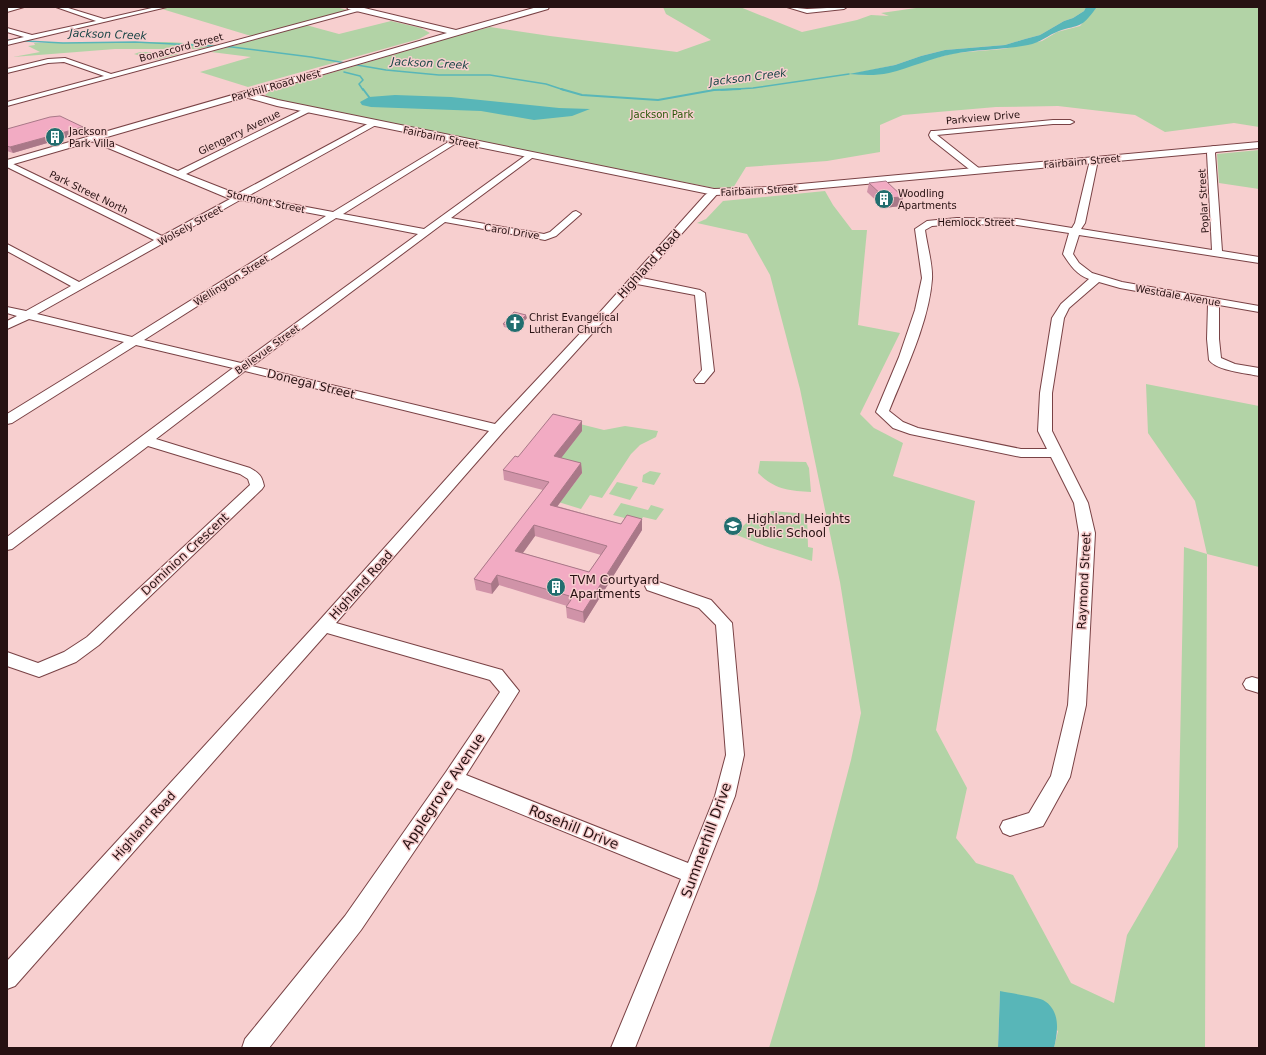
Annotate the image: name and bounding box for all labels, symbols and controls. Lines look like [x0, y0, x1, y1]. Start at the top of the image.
water label: Jackson Creek [67, 27, 148, 42]
street label: Bonaccord Street [138, 31, 224, 64]
water label: Jackson Creek [389, 55, 470, 72]
water label: Jackson Creek [707, 66, 788, 89]
street label: Parkhill Road West [230, 67, 322, 103]
street label: Glengarry Avenue [196, 108, 282, 157]
park label: Jackson Park [630, 109, 694, 120]
street label: Parkview Drive [945, 109, 1021, 126]
street label: Fairbairn Street [402, 124, 480, 151]
building icon: Jackson Park Villa [44, 126, 66, 148]
place label: Jackson Park Villa [68, 126, 115, 149]
street label: Fairbairn Street [1043, 153, 1121, 170]
street label: Poplar Street [1196, 168, 1211, 234]
street label: Park Street North [48, 169, 130, 216]
street label: Fairbairn Street [720, 183, 798, 198]
street label: Stormont Street [226, 188, 306, 215]
building icon: Woodling Apartments [873, 188, 895, 210]
place label: Woodling Apartments [898, 188, 957, 211]
street label: Wolsely Street [156, 203, 224, 248]
street label: Hemlock Street [937, 217, 1015, 228]
street label: Carol Drive [484, 222, 540, 241]
street label: Highland Road [615, 227, 683, 301]
street label: Wellington Street [192, 253, 271, 308]
street label: Westdale Avenue [1134, 283, 1221, 308]
church icon: Christ Evangelical Lutheran Church [504, 312, 526, 334]
place label: Christ Evangelical Lutheran Church [529, 312, 619, 335]
street label: Bellevue Street [233, 322, 302, 376]
street label: Donegal Street [266, 366, 357, 402]
street label: Dominion Crescent [138, 510, 232, 598]
place label: Highland Heights Public School [747, 512, 850, 540]
school or university icon: Highland Heights Public School [722, 515, 744, 537]
street label: Raymond Street [1074, 532, 1094, 630]
street label: Highland Road [327, 548, 395, 622]
place label: TVM Courtyard Apartments [569, 573, 659, 601]
building icon: TVM Courtyard Apartments [545, 576, 567, 598]
street label: Applegrove Avenue [398, 730, 488, 852]
street label: Summerhill Drive [678, 780, 734, 900]
street label: Highland Road [110, 789, 178, 863]
street label: Rosehill Drive [527, 802, 621, 852]

